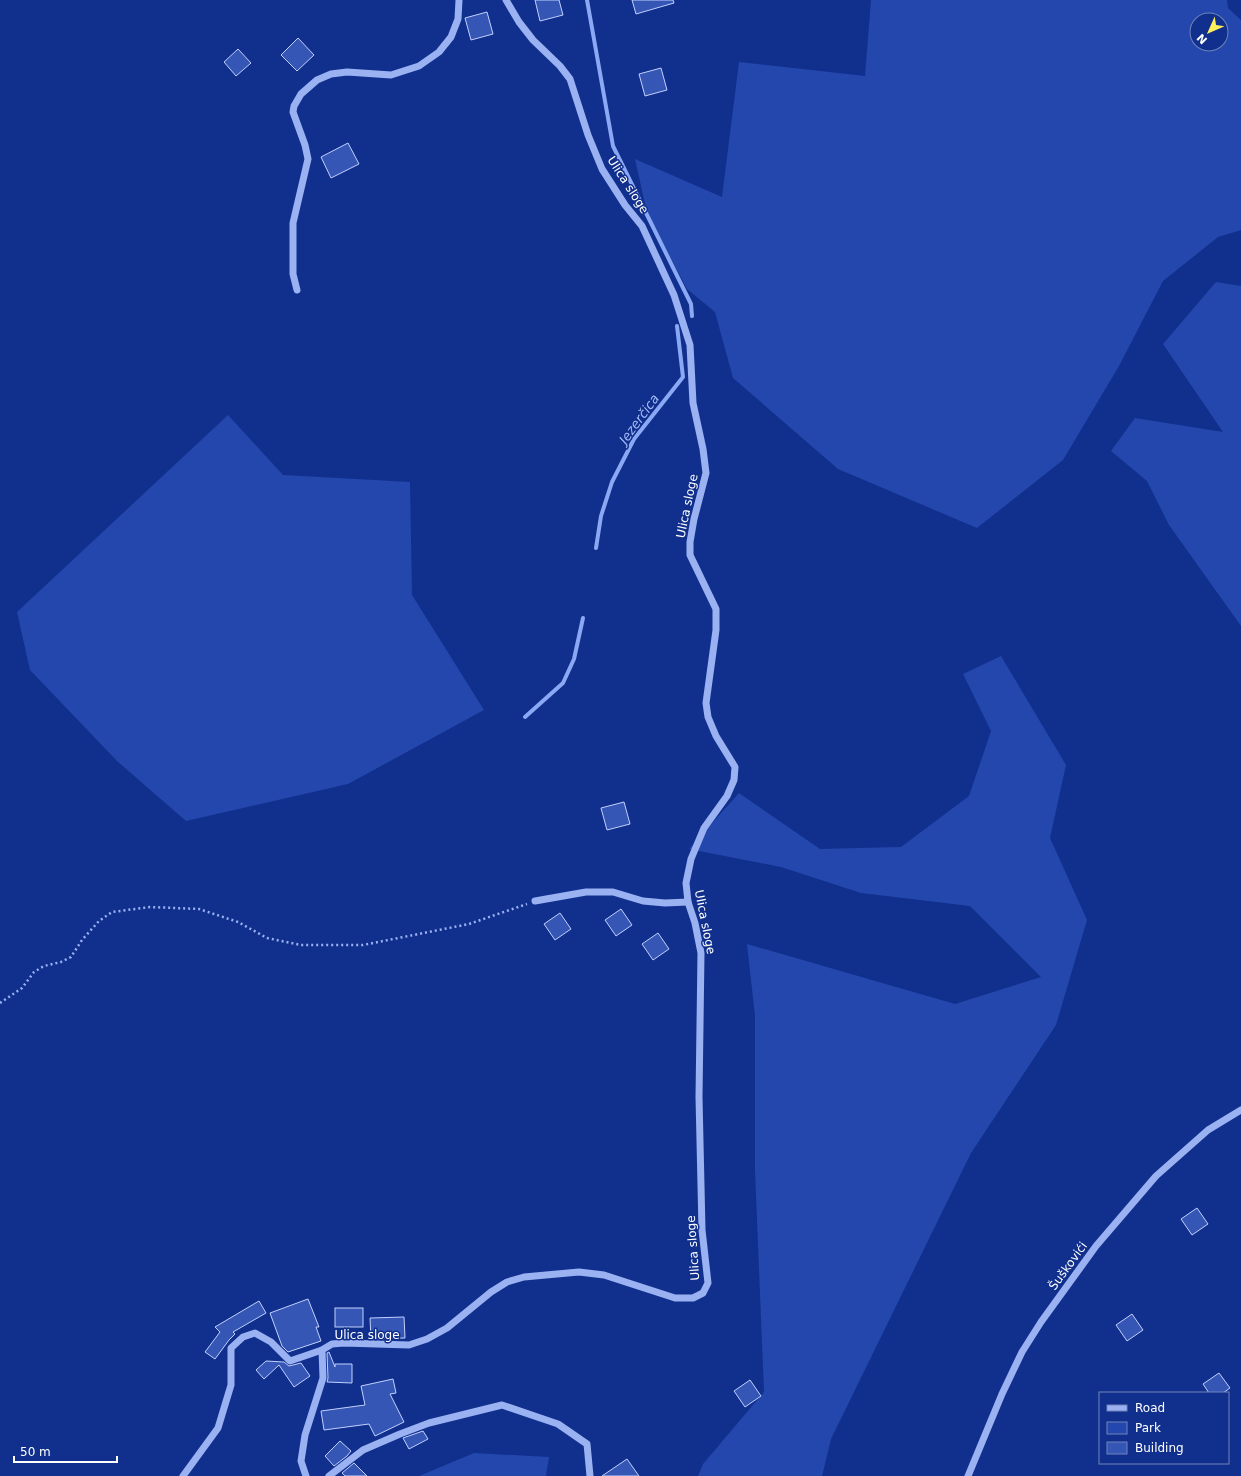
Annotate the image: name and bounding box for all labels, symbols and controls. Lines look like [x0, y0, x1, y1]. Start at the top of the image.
north arrow [1189, 12, 1229, 52]
text: N [1194, 31, 1210, 47]
street label: Ulica sloge [604, 154, 652, 216]
water label: Jezerčica [614, 391, 662, 449]
street label: Ulica sloge [673, 473, 701, 539]
street label: Ulica sloge [692, 889, 718, 955]
street label: Ulica sloge [684, 1215, 702, 1281]
street label: Šuškovići [1045, 1239, 1090, 1293]
street label: Ulica sloge [334, 1328, 400, 1342]
legend [1099, 1392, 1229, 1464]
text: Road [1135, 1401, 1165, 1415]
text: Park [1135, 1421, 1161, 1435]
scale bar [14, 1438, 117, 1464]
text: Building [1135, 1441, 1184, 1455]
text: 50 m [20, 1445, 51, 1459]

